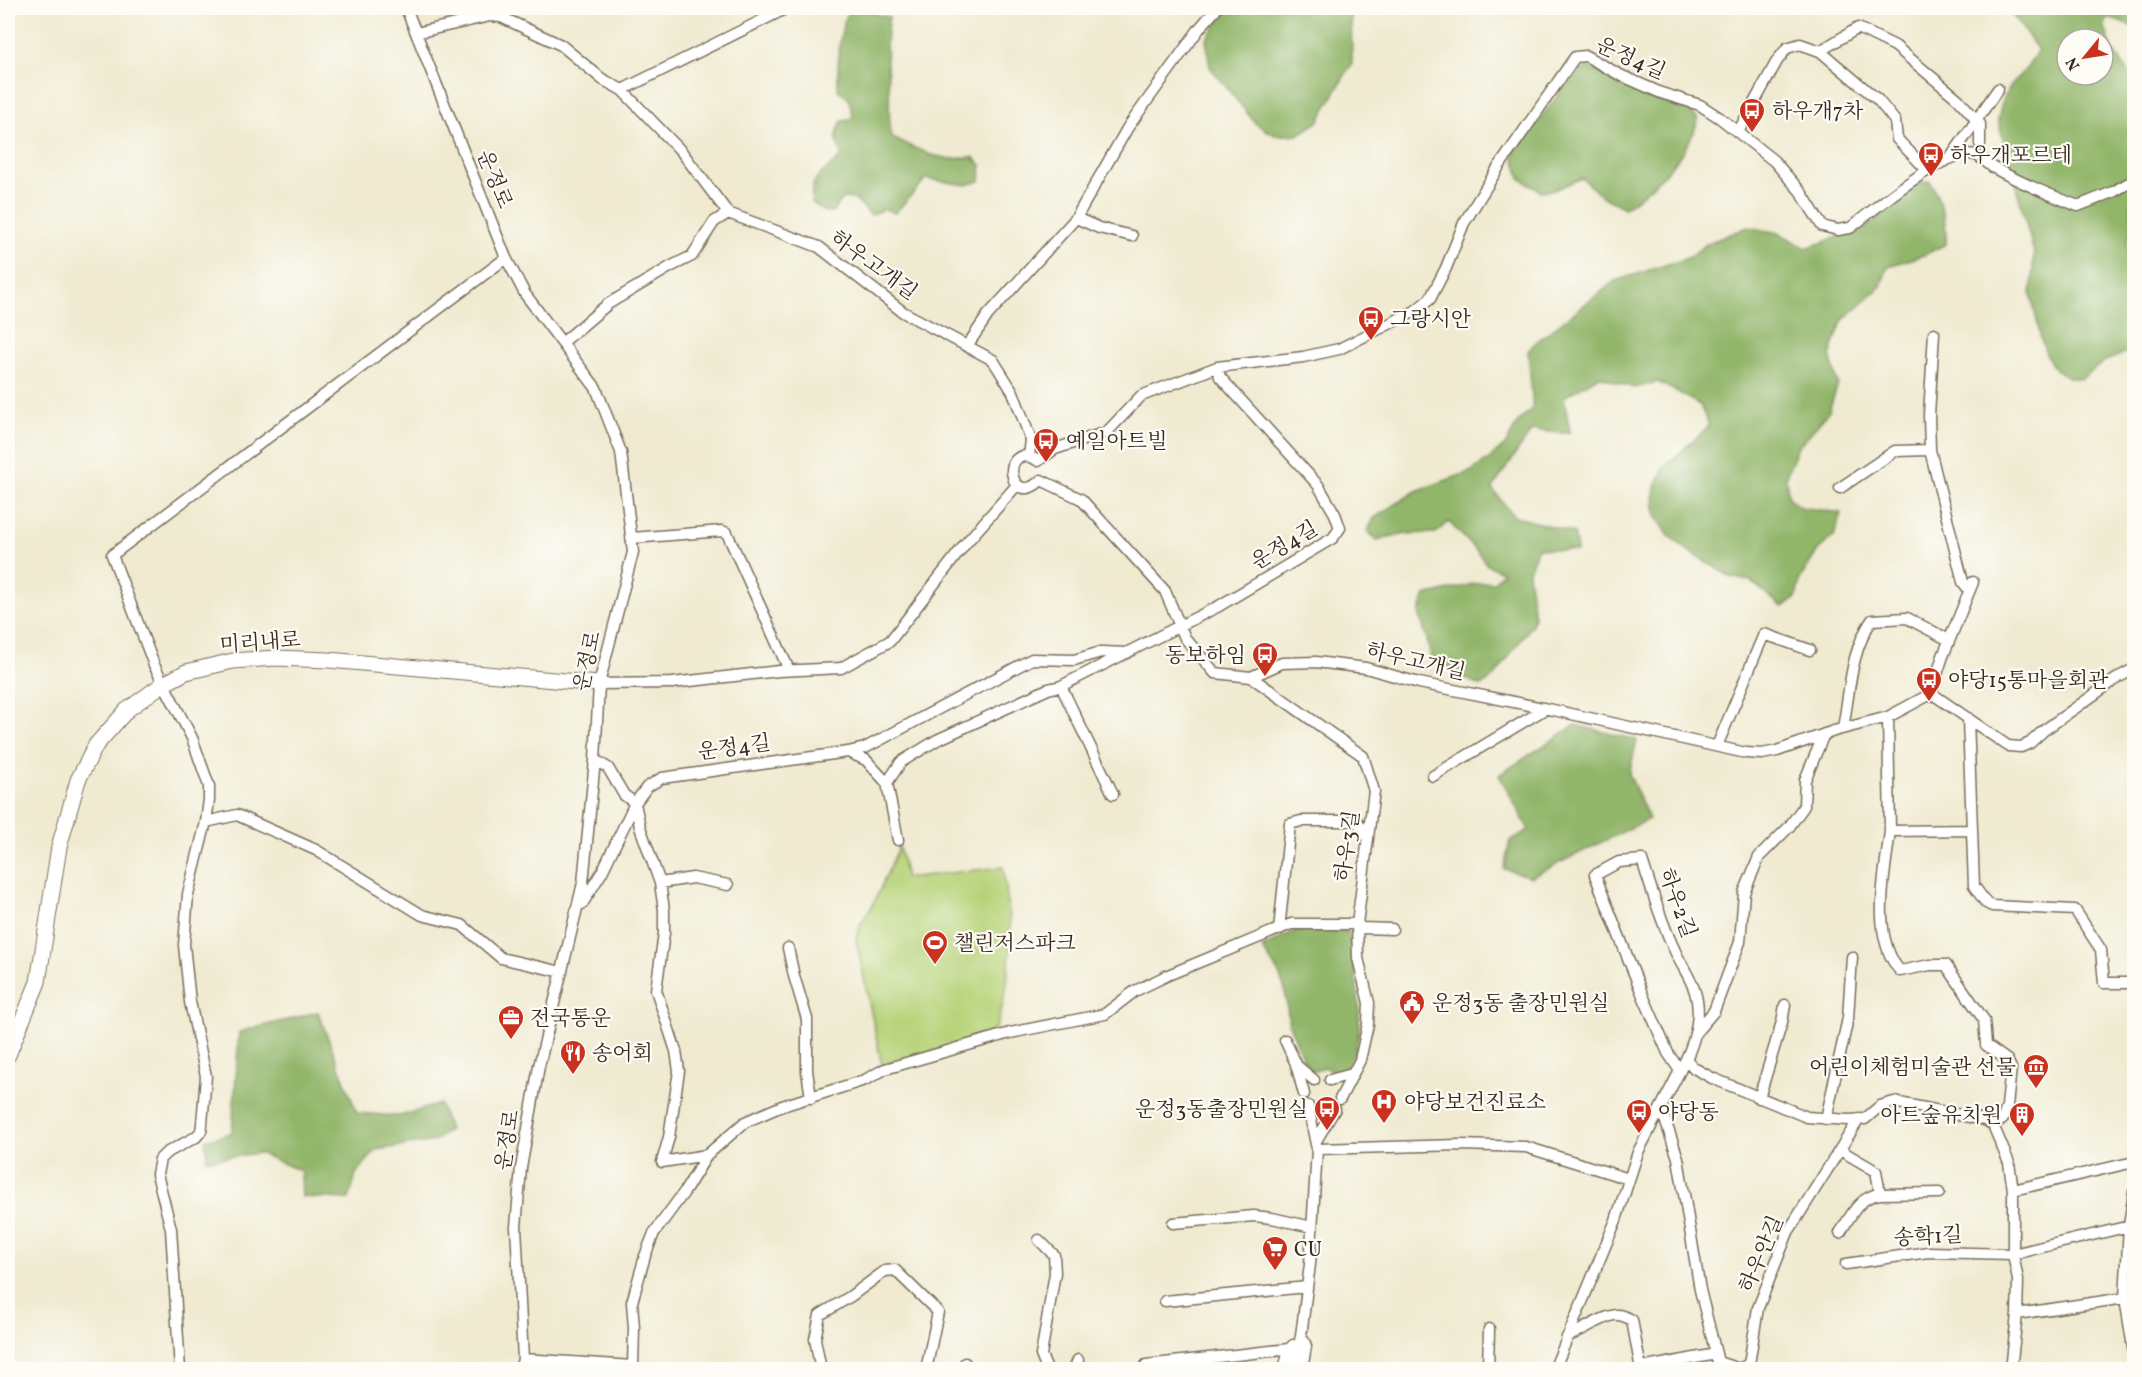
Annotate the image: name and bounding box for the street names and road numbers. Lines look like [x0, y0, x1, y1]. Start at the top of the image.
street label: 운정4길 [1591, 31, 1670, 88]
street label: 운정로 [469, 146, 518, 213]
street label: 하우고개길 [824, 225, 923, 308]
street label: 운정4길 [1246, 515, 1324, 578]
street label: 미리내로 [219, 626, 302, 661]
street label: 운정로 [568, 629, 609, 694]
street label: 하우고개길 [1363, 637, 1468, 688]
street label: 운정4길 [696, 729, 773, 768]
street label: 하우3길 [1329, 809, 1368, 884]
street label: 하우2길 [1651, 865, 1703, 942]
street label: 운정로 [489, 1108, 528, 1173]
street label: 하우안길 [1733, 1212, 1792, 1298]
street label: 송학1길 [1893, 1221, 1963, 1254]

